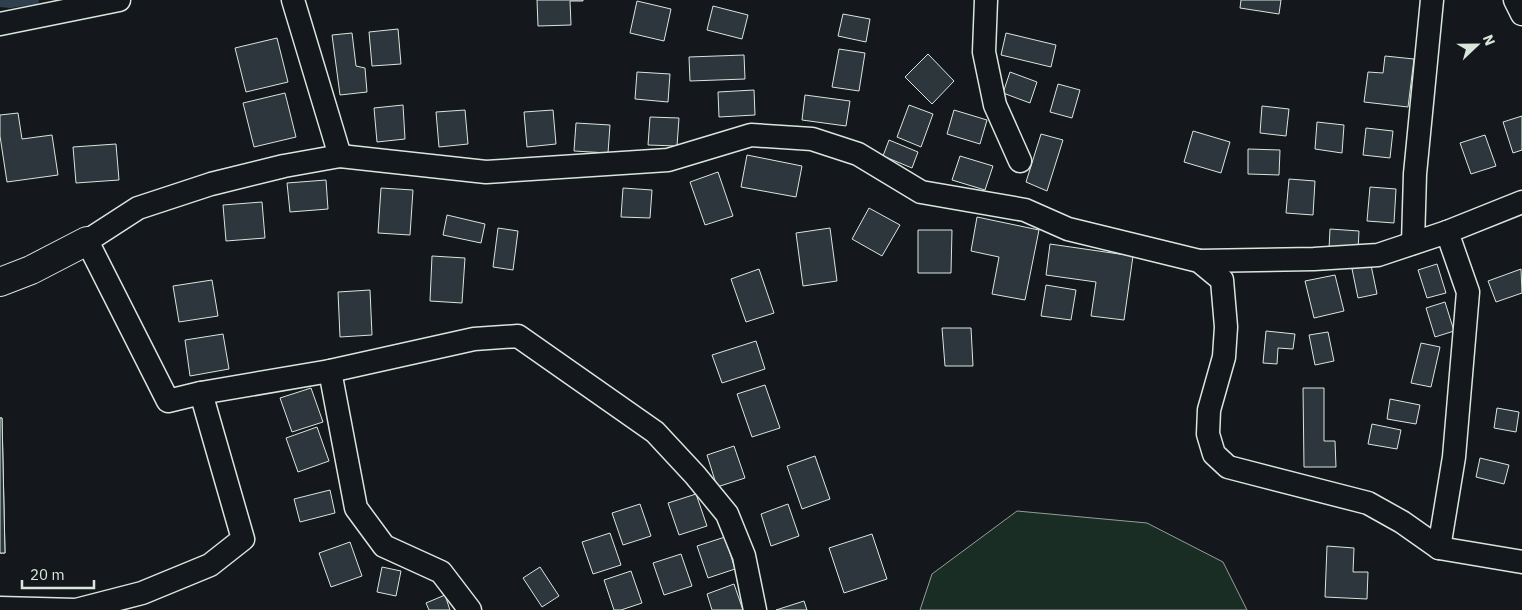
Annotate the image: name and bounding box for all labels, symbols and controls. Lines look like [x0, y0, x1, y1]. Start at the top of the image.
north arrow [1452, 20, 1502, 70]
text: N [1479, 32, 1499, 48]
scale bar [22, 558, 95, 590]
text: 20 m [30, 565, 65, 584]

